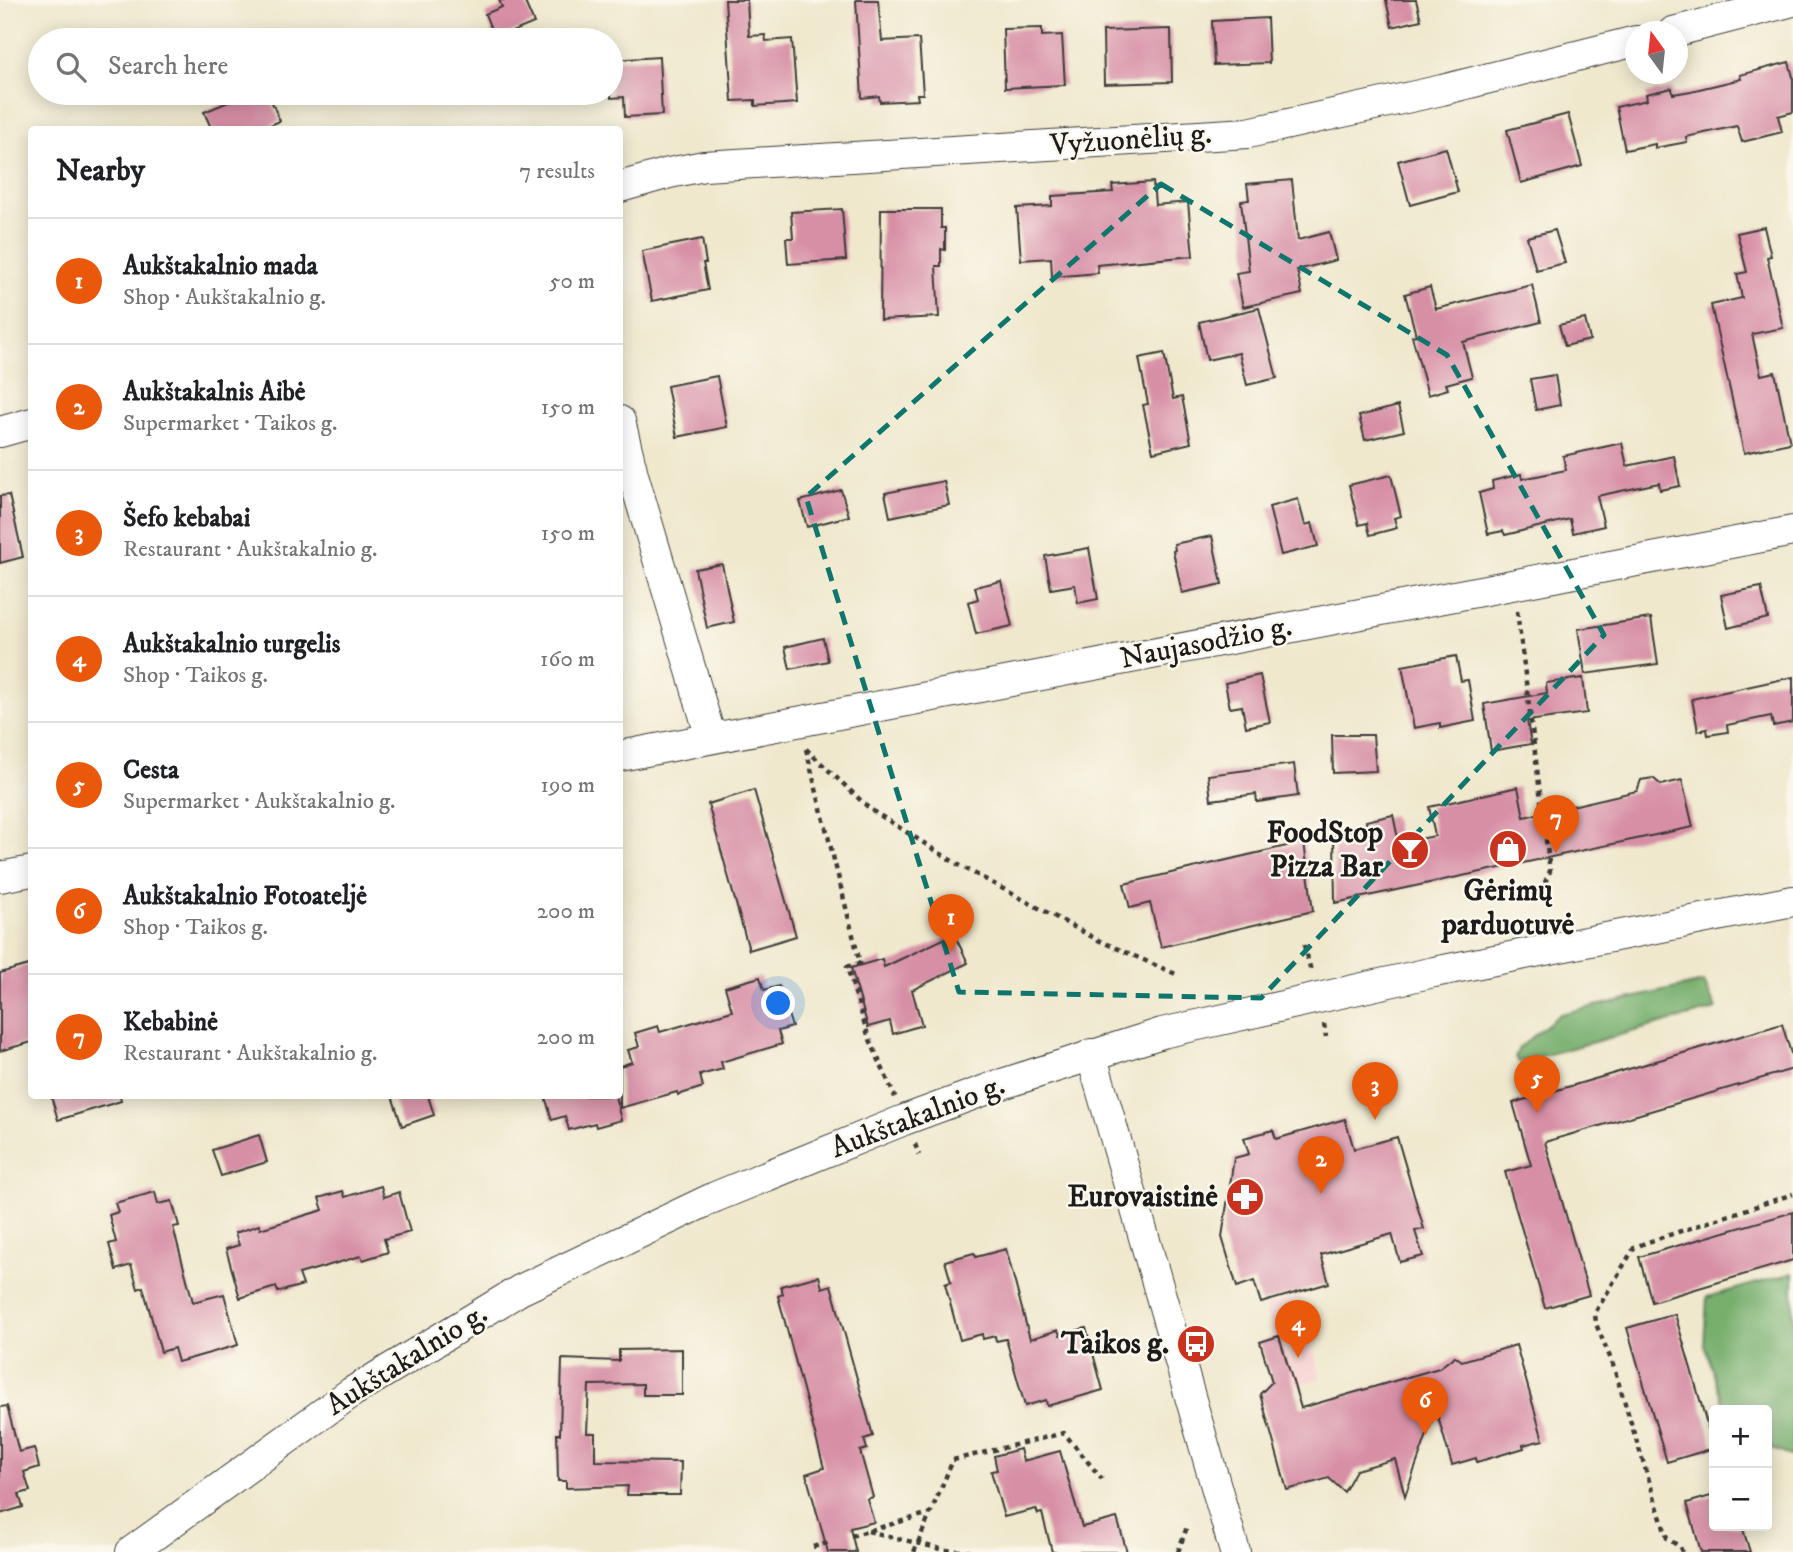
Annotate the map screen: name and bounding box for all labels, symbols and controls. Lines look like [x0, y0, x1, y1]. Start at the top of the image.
north arrow [1625, 21, 1688, 84]
search box [28, 28, 623, 105]
icon: search [52, 48, 90, 86]
text: Search here [108, 50, 228, 83]
street label: Vyžuonėlių g. [1048, 116, 1213, 164]
text: Nearby [56, 153, 145, 190]
text: 7 results [519, 157, 595, 186]
text: Aukštakalnio mada [123, 250, 318, 283]
text: 1 [75, 267, 83, 296]
text: 50 m [549, 267, 595, 296]
text: Shop · Aukštakalnio g. [123, 283, 326, 312]
text: Aukštakalnis Aibė [123, 376, 306, 409]
text: 2 [73, 393, 85, 422]
text: 150 m [541, 393, 595, 422]
text: Supermarket · Taikos g. [123, 409, 337, 438]
text: Šefo kebabai [123, 502, 250, 535]
text: 3 [75, 519, 83, 548]
text: 150 m [541, 519, 595, 548]
text: Restaurant · Aukštakalnio g. [123, 535, 377, 564]
street label: Naujasodžio g. [1117, 608, 1295, 678]
text: Aukštakalnio turgelis [123, 628, 340, 661]
text: 4 [72, 645, 86, 674]
text: 160 m [540, 645, 595, 674]
text: Shop · Taikos g. [123, 661, 268, 690]
text: Cesta [123, 754, 179, 787]
text: 5 [73, 771, 85, 800]
text: 190 m [541, 771, 595, 800]
text: Supermarket · Aukštakalnio g. [123, 787, 396, 816]
pin: 7 [1533, 795, 1579, 853]
place label: FoodStop Pizza Bar [1266, 815, 1384, 886]
shop icon: Gėrimų parduotuvė [1487, 828, 1529, 870]
bar icon: FoodStop Pizza Bar [1389, 829, 1431, 871]
place label: Gėrimų parduotuvė [1441, 873, 1575, 944]
text: Aukštakalnio Fotoateljė [123, 880, 367, 913]
pin: 1 [928, 894, 974, 952]
text: 6 [73, 897, 85, 926]
text: 200 m [537, 897, 595, 926]
text: Shop · Taikos g. [123, 913, 268, 942]
your location [761, 986, 795, 1020]
text: Kebabinė [123, 1006, 218, 1039]
text: 7 [73, 1023, 85, 1052]
text: 200 m [537, 1023, 595, 1052]
text: Restaurant · Aukštakalnio g. [123, 1039, 377, 1068]
pin: 5 [1514, 1055, 1560, 1113]
pin: 3 [1352, 1062, 1398, 1120]
street label: Aukštakalnio g. [826, 1067, 1010, 1167]
pin: 2 [1298, 1136, 1344, 1194]
pharmacy icon: Eurovaistinė [1224, 1176, 1266, 1218]
place label: Eurovaistinė [1067, 1179, 1219, 1216]
street label: Aukštakalnio g. [319, 1296, 495, 1424]
pin: 4 [1275, 1300, 1321, 1358]
bus stop icon: Taikos g. [1175, 1323, 1217, 1365]
place label: Taikos g. [1060, 1326, 1169, 1363]
pin: 6 [1402, 1377, 1448, 1435]
map controls [1709, 1405, 1772, 1531]
button: + [1709, 1405, 1772, 1468]
button: − [1709, 1468, 1772, 1531]

